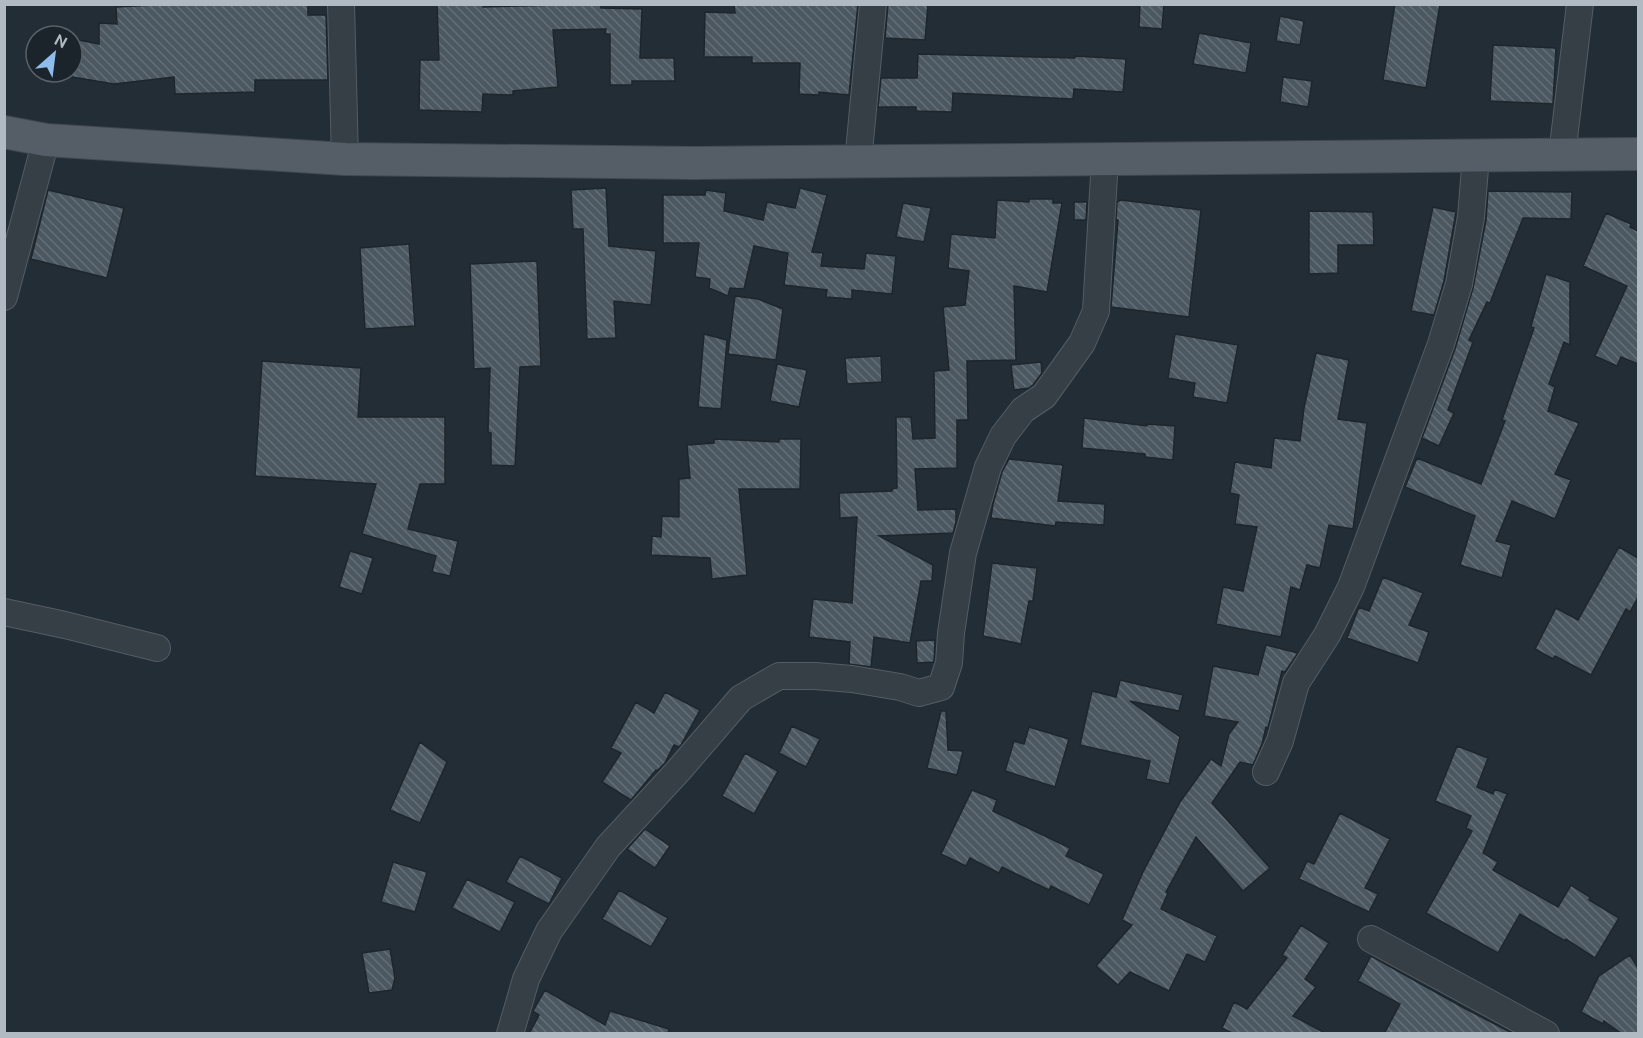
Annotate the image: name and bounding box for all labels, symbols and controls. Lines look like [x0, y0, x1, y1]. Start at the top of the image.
north arrow [24, 24, 84, 84]
text: N [52, 30, 71, 52]

